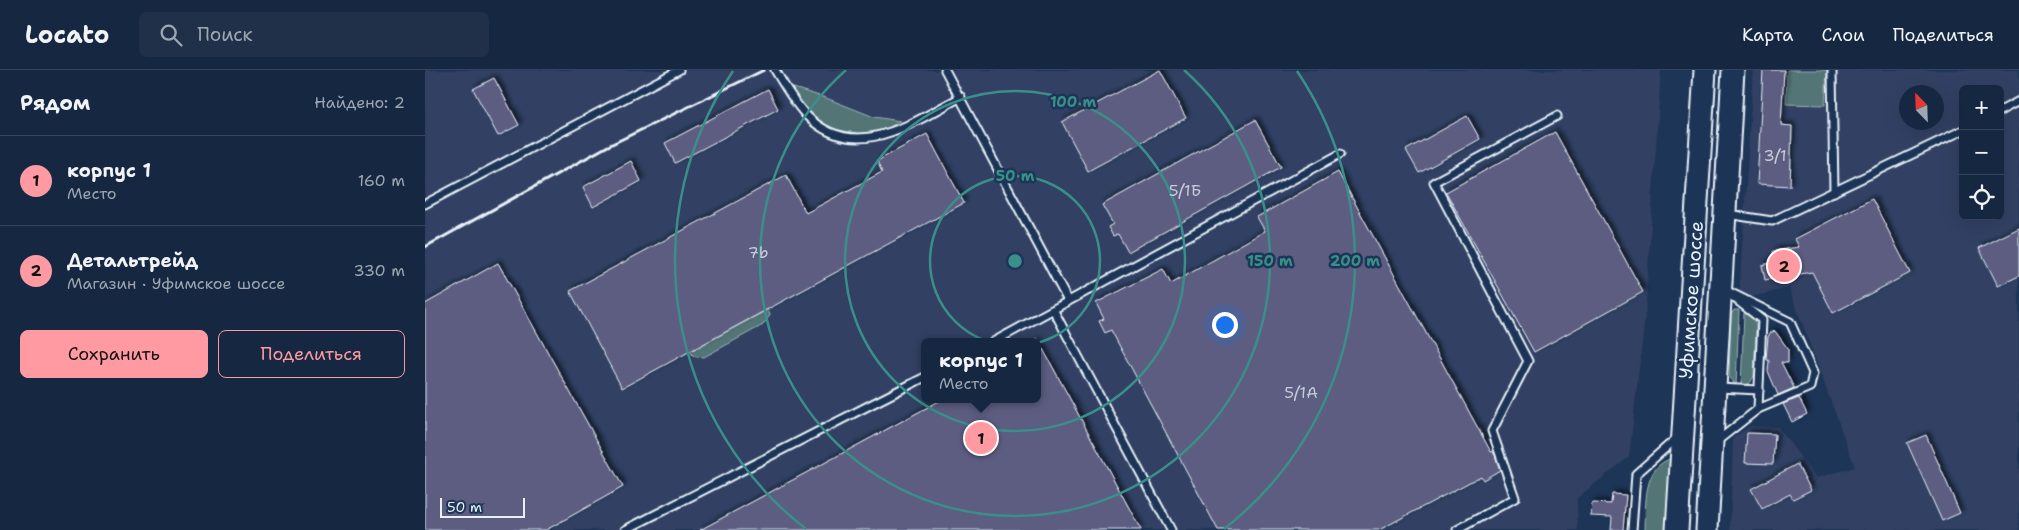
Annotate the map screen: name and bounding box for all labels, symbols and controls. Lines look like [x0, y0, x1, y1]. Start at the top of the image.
search box [139, 12, 489, 57]
text: Locato [25, 19, 109, 51]
icon: search [157, 21, 185, 49]
text: Поиск [197, 22, 253, 47]
text: Карта [1742, 23, 1793, 47]
text: Слои [1821, 23, 1865, 47]
text: Поделиться [1893, 23, 1994, 47]
north arrow [1899, 85, 1944, 130]
map controls [1959, 85, 2004, 220]
button: + [1959, 85, 2004, 130]
text: Рядом [20, 89, 90, 117]
text: Найдено: 2 [314, 92, 405, 113]
text: 100 m [1050, 92, 1096, 112]
button: − [1959, 130, 2004, 175]
house number: 3/1 [1763, 145, 1787, 166]
text: корпус 1 [67, 158, 151, 183]
text: 50 m [996, 166, 1035, 186]
text: 1 [32, 170, 40, 191]
text: 160 m [358, 170, 405, 191]
button: locate [1959, 175, 2004, 220]
house number: 5/1Б [1169, 180, 1201, 201]
text: Место [67, 183, 117, 204]
street label: Уфимское шоссе [1673, 220, 1709, 380]
house number: 7b [748, 242, 768, 263]
pin: 2 [1768, 247, 1800, 285]
text: Детальтрейд [67, 248, 198, 273]
text: 150 m [1247, 251, 1293, 271]
text: 200 m [1330, 251, 1380, 271]
centre of rings [1006, 252, 1024, 270]
text: 2 [30, 260, 42, 281]
text: 330 m [353, 260, 405, 281]
text: Магазин · Уфимское шоссе [67, 273, 285, 294]
your location [1212, 312, 1238, 338]
button: Сохранить [20, 330, 208, 378]
button: Поделиться [218, 330, 405, 378]
popup [921, 338, 1041, 403]
text: корпус 1 [939, 348, 1023, 373]
text: Место [939, 373, 988, 394]
house number: 5/1А [1284, 382, 1318, 403]
pin: 1 [965, 419, 997, 457]
scale bar [440, 495, 525, 518]
text: 50 m [447, 498, 482, 516]

